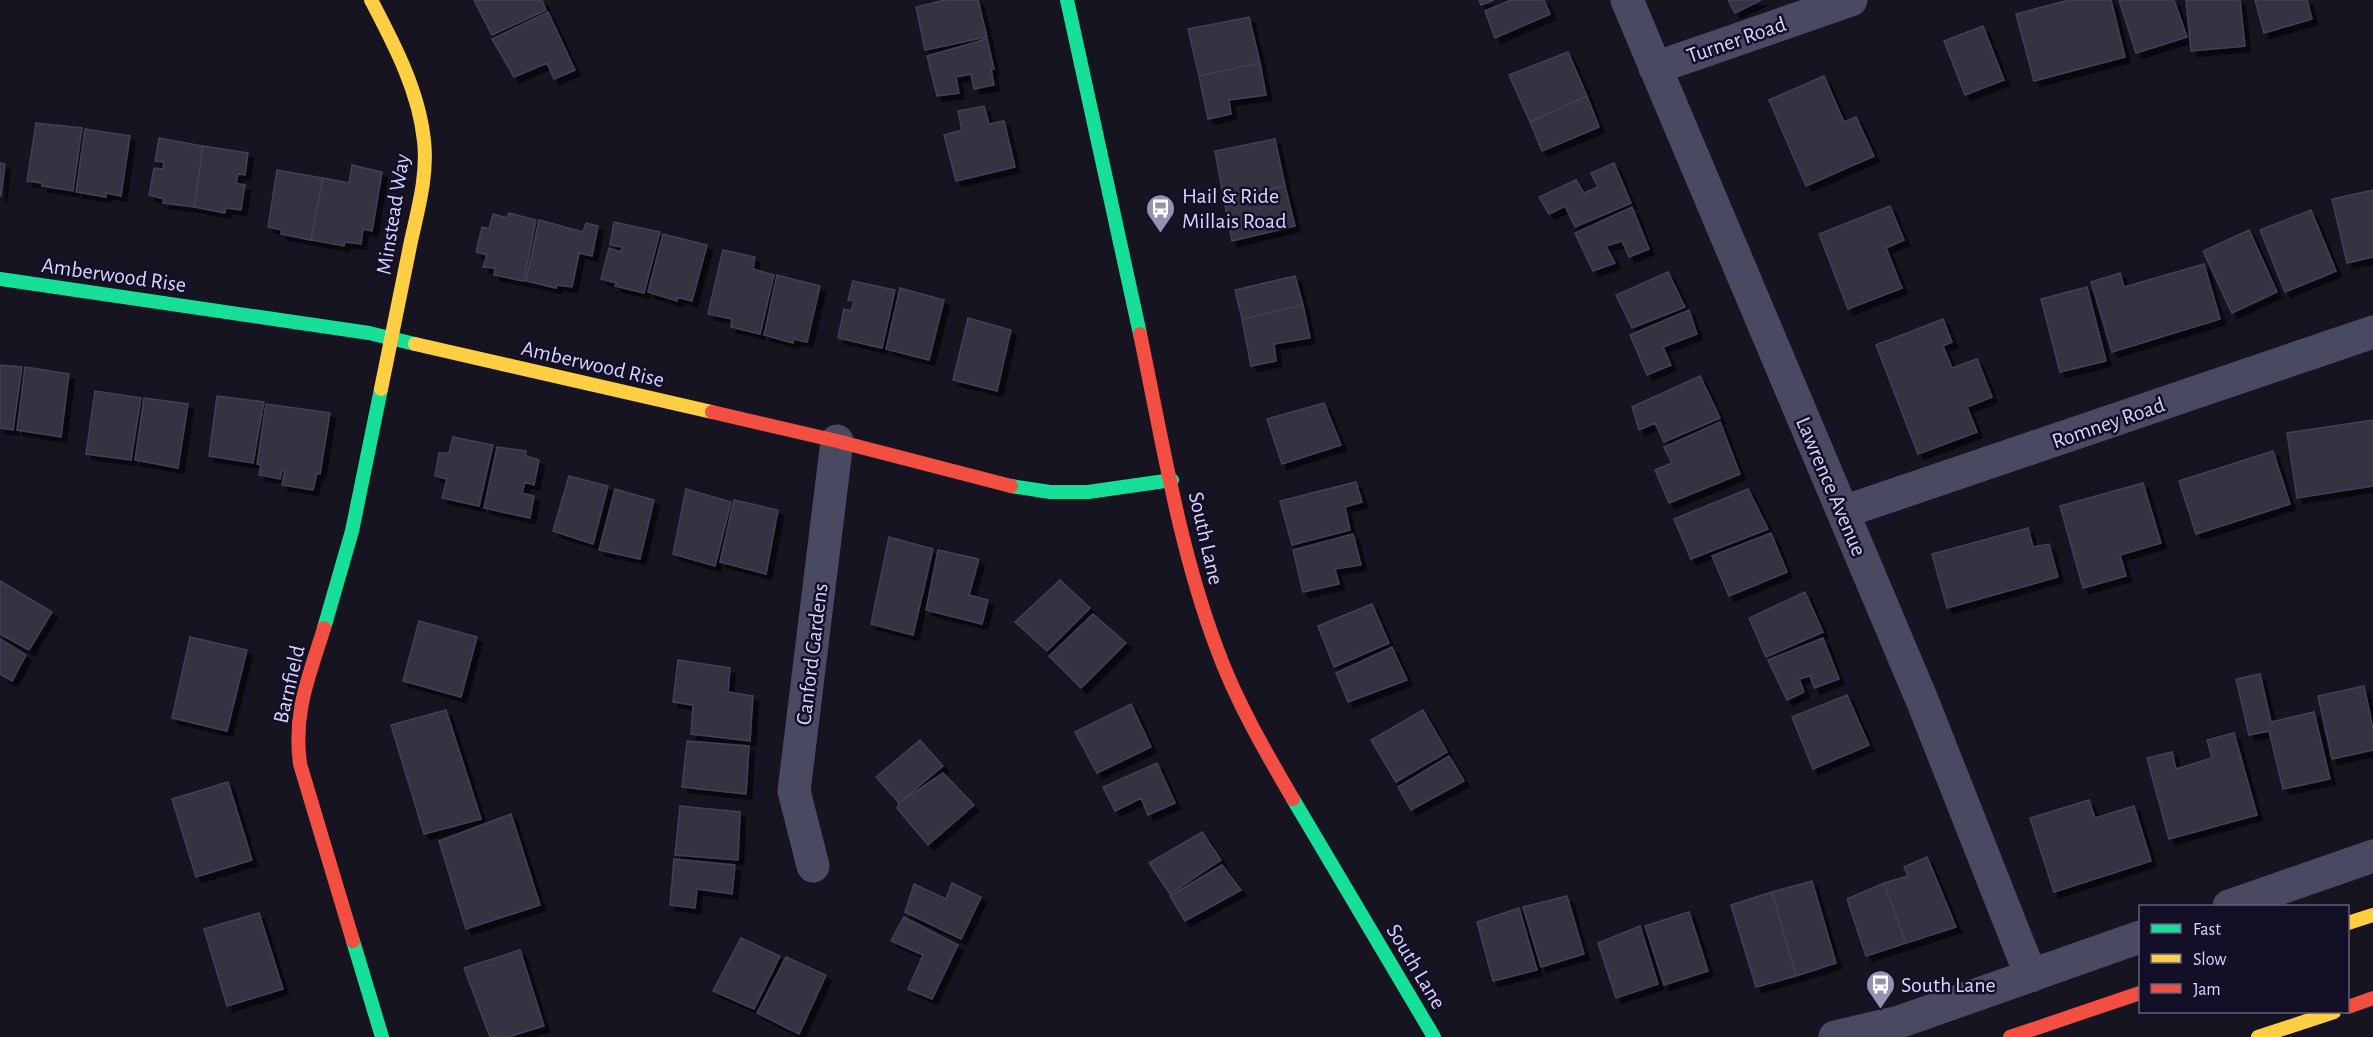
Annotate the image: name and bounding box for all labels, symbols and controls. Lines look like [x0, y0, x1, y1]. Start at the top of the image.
street label: Turner Road [1684, 13, 1789, 67]
street label: Minstead Way [373, 152, 413, 276]
place label: Hail & Ride Millais Road [1182, 185, 1287, 232]
bus stop icon: Hail & Ride Millais Road [1145, 192, 1177, 234]
street label: Amberwood Rise [40, 254, 188, 296]
street label: Amberwood Rise [519, 337, 666, 391]
street label: Romney Road [2049, 393, 2168, 453]
street label: Lawrence Avenue [1792, 414, 1870, 559]
street label: South Lane [1185, 490, 1227, 587]
street label: Canford Gardens [792, 582, 832, 726]
street label: Barnfield [269, 643, 309, 725]
legend [2139, 905, 2349, 1013]
street label: South Lane [1382, 920, 1450, 1013]
text: Fast [2193, 921, 2221, 939]
text: Slow [2193, 951, 2226, 969]
bus stop icon: South Lane [1864, 968, 1896, 1010]
place label: South Lane [1901, 974, 1996, 996]
text: Jam [2193, 981, 2221, 999]

